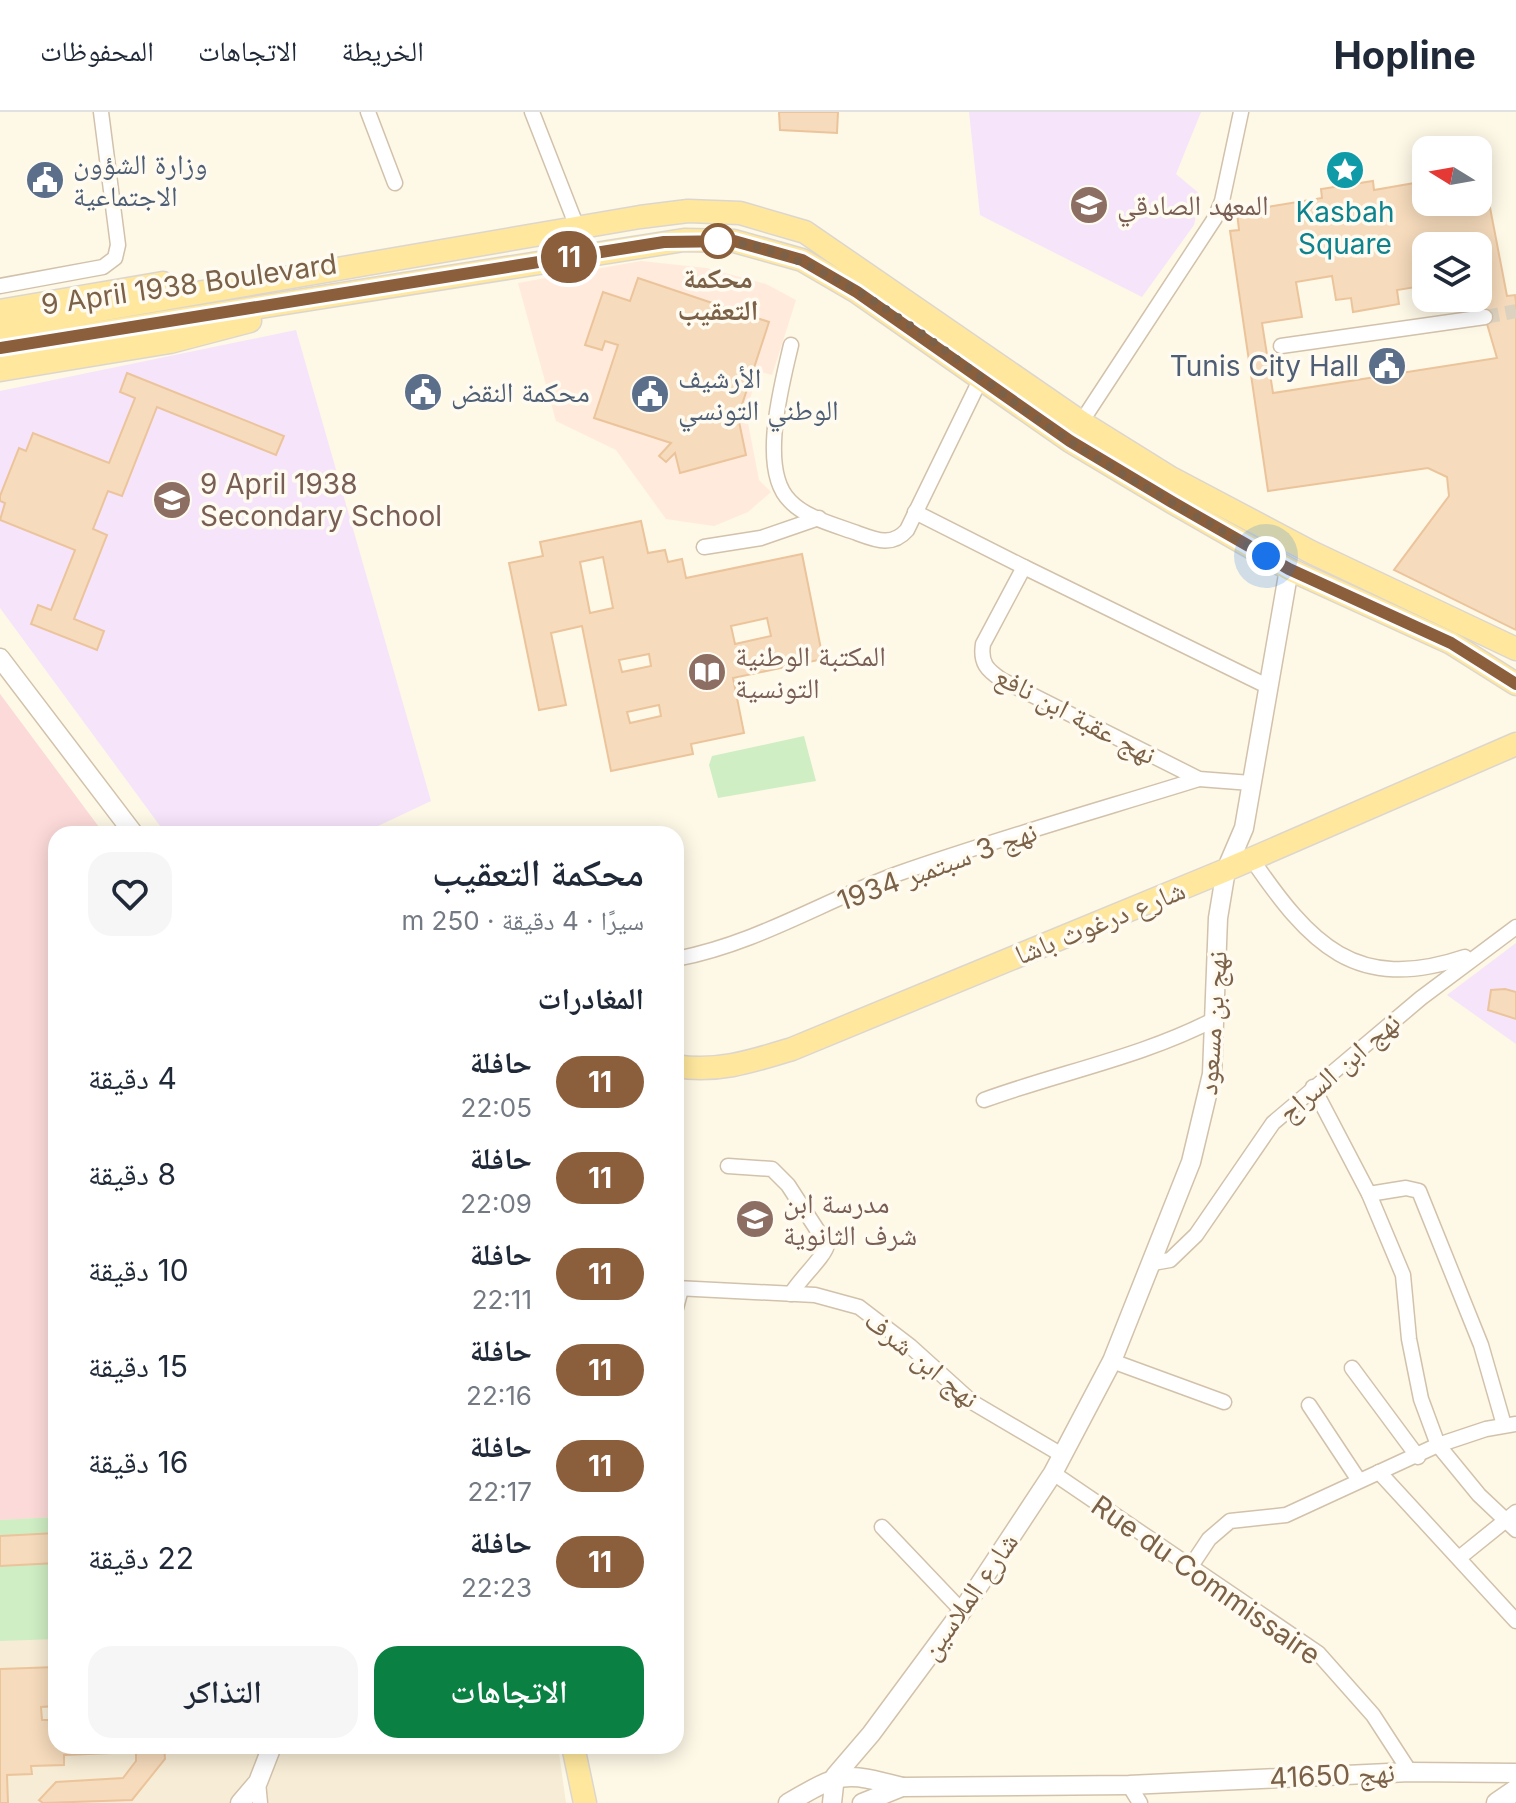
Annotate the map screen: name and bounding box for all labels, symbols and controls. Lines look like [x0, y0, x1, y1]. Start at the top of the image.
text: Hopline [1333, 32, 1476, 78]
text: المحفوظات [40, 34, 154, 68]
text: الاتجاهات [198, 34, 297, 68]
text: الخريطة [341, 34, 424, 68]
north arrow [1412, 136, 1492, 216]
map controls [1412, 136, 1492, 312]
place label: وزارة الشؤون الاجتماعية [73, 147, 207, 213]
place icon: Kasbah Square [1324, 149, 1366, 191]
public building icon: وزارة الشؤون الاجتماعية [24, 159, 66, 201]
school or university icon: المعهد الصادقي [1068, 184, 1110, 226]
place label: المعهد الصادقي [1117, 188, 1269, 228]
place label: Kasbah Square [1295, 195, 1395, 261]
marker: محكمة التعقيب [701, 224, 735, 258]
line badge: 11 [533, 231, 605, 283]
button: layers [1412, 232, 1492, 312]
text: 11 [557, 240, 581, 274]
street label: 9 April 1938 Boulevard [39, 246, 339, 322]
place label: محكمة التعقيب [677, 261, 759, 327]
public building icon: Tunis City Hall [1366, 345, 1408, 387]
place label: Tunis City Hall [1170, 349, 1359, 383]
place label: الأرشيف الوطني التونسي [678, 361, 839, 433]
public building icon: محكمة النقض [402, 371, 444, 413]
public building icon: الأرشيف الوطني التونسي [629, 373, 671, 415]
place label: محكمة النقض [451, 375, 590, 410]
place label: 9 April 1938 Secondary School [200, 467, 442, 533]
school or university icon: 9 April 1938 Secondary School [151, 479, 193, 521]
your location [1246, 536, 1286, 576]
place label: المكتبة الوطنية التونسية [735, 639, 886, 705]
library icon: المكتبة الوطنية التونسية [686, 651, 728, 693]
street label: نهج عقبة ابن نافع [989, 658, 1162, 772]
street label: نهج 3 سبتمبر 1934 [833, 814, 1042, 919]
text: محكمة التعقيب [432, 849, 644, 895]
button: heart [88, 852, 172, 936]
street label: شارع درغوث باشا [1010, 872, 1190, 973]
text: سيرًا · 4 دقيقة · 250 m [401, 905, 644, 936]
street label: نهج بن مسعود [1190, 950, 1235, 1096]
text: المغادرات [537, 980, 644, 1016]
street label: نهج ابن السراج [1271, 1005, 1408, 1130]
text: حافلة [470, 1044, 532, 1080]
text: 4 دقيقة [88, 1060, 177, 1096]
text: 11 [588, 1065, 612, 1099]
text: 22:05 [461, 1092, 532, 1123]
text: حافلة [470, 1140, 532, 1176]
text: 8 دقيقة [88, 1156, 176, 1192]
text: 11 [588, 1161, 612, 1195]
place label: مدرسة ابن شرف الثانوية [783, 1186, 917, 1252]
text: 22:09 [460, 1188, 532, 1219]
school or university icon: مدرسة ابن شرف الثانوية [734, 1198, 776, 1240]
text: حافلة [470, 1236, 532, 1272]
text: 10 دقيقة [88, 1252, 189, 1288]
text: 11 [588, 1257, 612, 1291]
text: 22:11 [472, 1284, 532, 1315]
street label: نهج ابن شرف [857, 1303, 986, 1416]
text: حافلة [470, 1332, 532, 1368]
text: 15 دقيقة [88, 1348, 188, 1384]
text: 11 [588, 1353, 612, 1387]
text: 22:16 [466, 1380, 532, 1411]
text: حافلة [470, 1428, 532, 1464]
text: 16 دقيقة [88, 1444, 188, 1480]
text: 11 [588, 1449, 612, 1483]
text: 22:17 [468, 1476, 532, 1507]
street label: Rue du Commissaire [1085, 1488, 1327, 1672]
text: حافلة [470, 1524, 532, 1560]
street label: شارع الملاسين [913, 1526, 1026, 1667]
text: 22 دقيقة [88, 1540, 194, 1576]
text: 11 [588, 1545, 612, 1579]
text: 22:23 [461, 1572, 532, 1603]
button: التذاكر [88, 1646, 358, 1738]
button: الاتجاهات [374, 1646, 644, 1738]
street label: نهج 41650 [1268, 1755, 1396, 1796]

